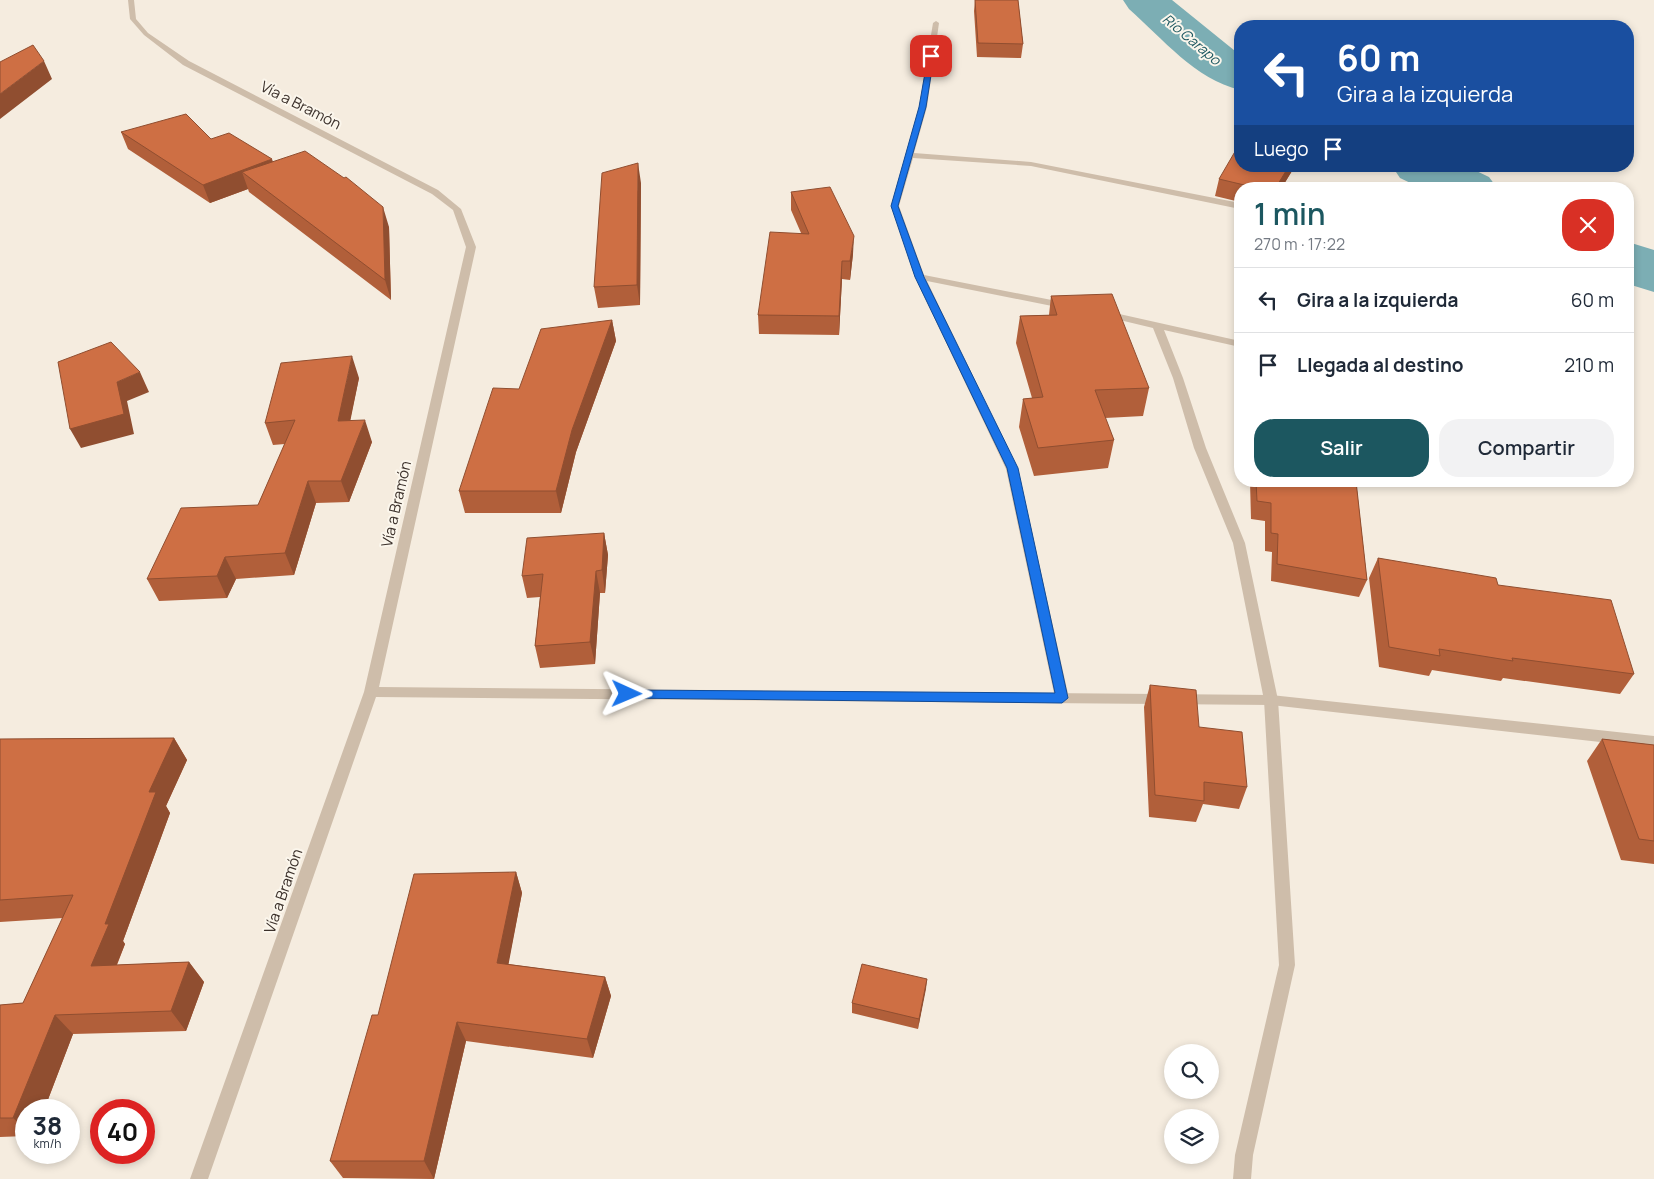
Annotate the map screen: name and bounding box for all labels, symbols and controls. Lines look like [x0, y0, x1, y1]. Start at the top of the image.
water label: Río Carapo [1159, 9, 1225, 69]
text: 60 m [1337, 34, 1420, 82]
pin [910, 35, 952, 77]
icon: left [1254, 40, 1319, 105]
icon: arrive [917, 42, 945, 70]
street label: Vía a Bramón [257, 76, 345, 134]
text: Gira a la izquierda [1337, 79, 1513, 109]
icon: arrive [1319, 135, 1347, 163]
text: Luego [1254, 136, 1309, 162]
text: 1 min [1254, 193, 1326, 234]
button: close [1562, 199, 1614, 251]
text: 270 m · 17:22 [1254, 233, 1345, 255]
icon: left [1254, 286, 1282, 314]
text: Gira a la izquierda [1297, 287, 1458, 313]
text: 60 m [1571, 287, 1614, 313]
icon: arrive [1254, 351, 1282, 379]
text: Llegada al destino [1297, 352, 1464, 378]
text: 210 m [1564, 352, 1614, 378]
button: Salir [1254, 419, 1429, 477]
button: Compartir [1439, 419, 1614, 477]
street label: Vía a Bramón [376, 459, 416, 549]
position arrow [600, 667, 652, 719]
street label: Vía a Bramón [259, 846, 307, 936]
map controls [1164, 1044, 1219, 1164]
button: search [1164, 1044, 1219, 1099]
speed limit sign: 40 [90, 1099, 155, 1164]
text: 38 [33, 1108, 62, 1143]
button: layers [1164, 1109, 1219, 1164]
text: km/h [34, 1135, 61, 1152]

